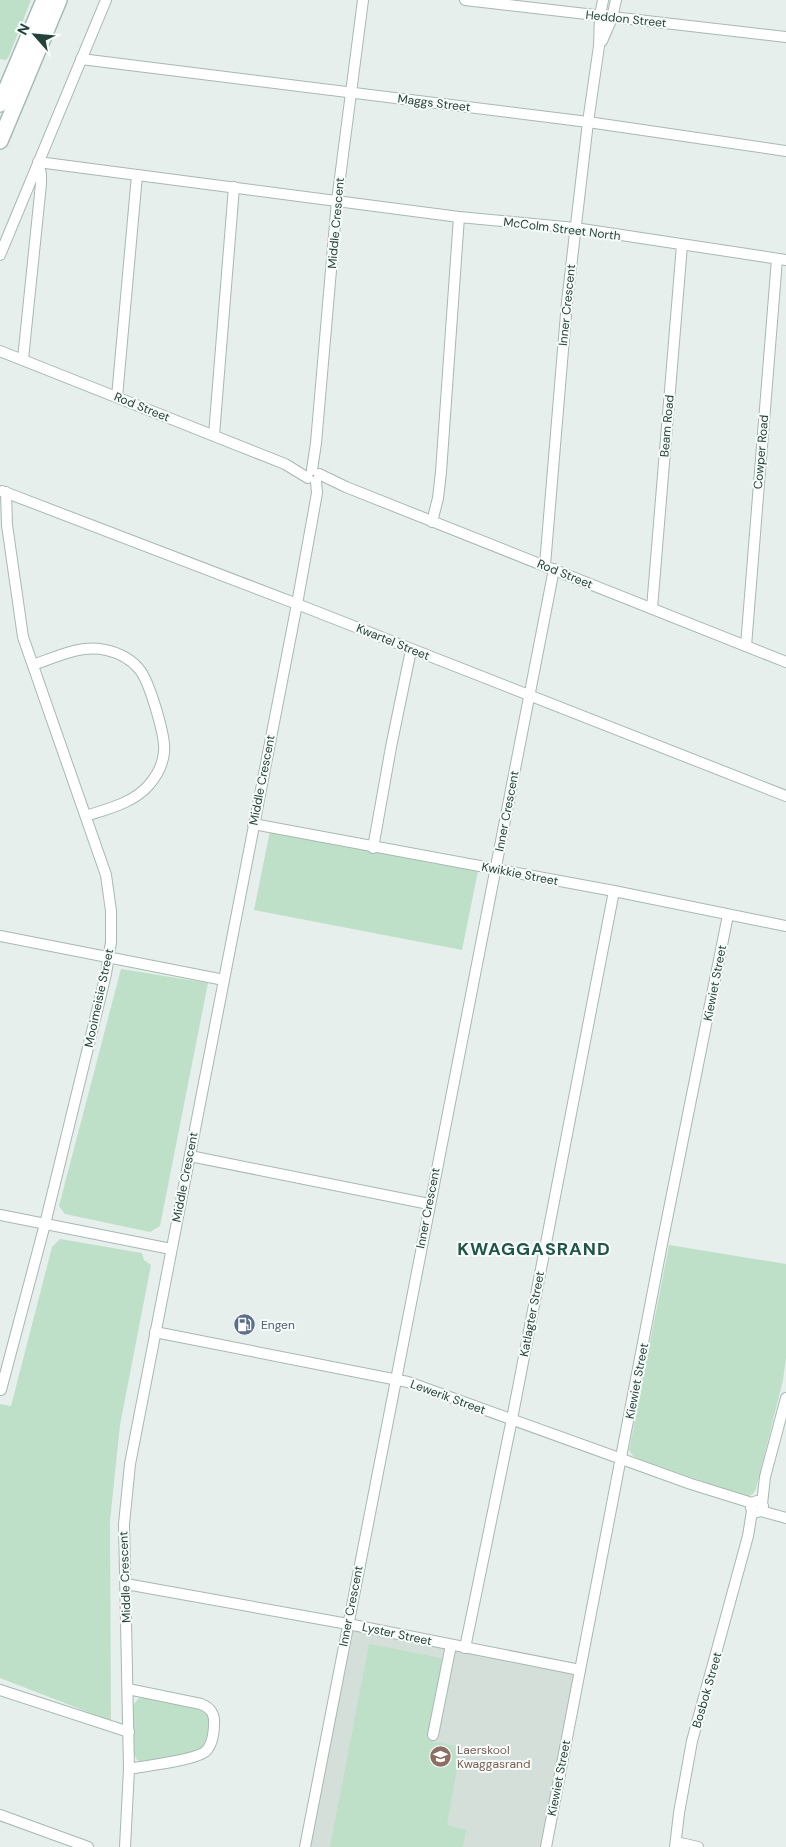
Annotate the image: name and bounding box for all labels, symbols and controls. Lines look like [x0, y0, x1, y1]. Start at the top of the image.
street label: Heddon Street [585, 7, 668, 31]
north arrow [10, 10, 60, 60]
text: N [13, 20, 34, 38]
street label: Maggs Street [397, 91, 472, 115]
street label: Middle Crescent [324, 176, 348, 269]
street label: McColm Street North [503, 214, 622, 244]
street label: Inner Crescent [555, 263, 579, 347]
street label: Rod Street [112, 389, 172, 426]
street label: Beam Road [656, 394, 678, 458]
street label: Cowper Road [750, 414, 772, 490]
street label: Rod Street [535, 556, 595, 593]
street label: Kwartel Street [354, 620, 432, 664]
street label: Middle Crescent [245, 733, 279, 827]
street label: Inner Crescent [491, 769, 523, 853]
street label: Kwikkie Street [480, 859, 560, 889]
street label: Kiewiet Street [700, 943, 730, 1022]
street label: Mooimeisie Street [81, 947, 117, 1049]
street label: Middle Crescent [168, 1130, 202, 1224]
street label: Inner Crescent [412, 1166, 444, 1250]
district label: KWAGGASRAND [457, 1237, 611, 1261]
street label: Katlagter Street [516, 1270, 548, 1358]
fuel station icon: Engen [233, 1313, 257, 1337]
place label: Engen [261, 1317, 295, 1333]
street label: Kiewiet Street [622, 1341, 652, 1420]
street label: Lewerik Street [408, 1376, 488, 1418]
street label: Middle Crescent [115, 1531, 135, 1623]
street label: Inner Crescent [335, 1564, 367, 1648]
street label: Lyster Street [361, 1619, 434, 1649]
street label: Bosbok Street [689, 1650, 726, 1730]
street label: Kiewiet Street [544, 1738, 574, 1817]
place label: Laerskool Kwaggasrand [457, 1742, 530, 1772]
school or university icon: Laerskool Kwaggasrand [429, 1745, 453, 1769]

